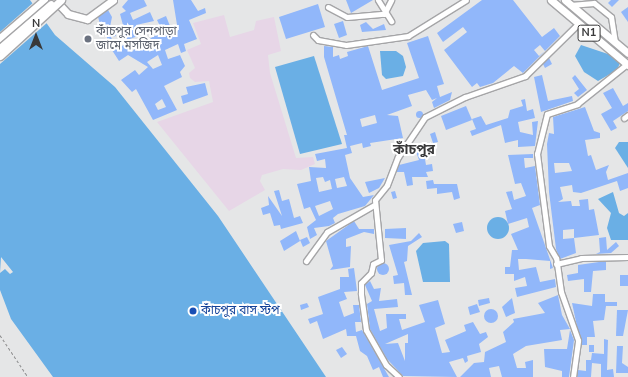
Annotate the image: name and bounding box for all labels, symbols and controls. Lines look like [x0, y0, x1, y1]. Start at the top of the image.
north arrow [16, 16, 56, 56]
text: N [32, 16, 40, 31]
road number: N1 [577, 24, 601, 42]
place label: কাঁচপুর সেনপাড়া জামে মসজিদ [96, 25, 177, 53]
marker: কাঁচপুর সেনপাড়া জামে মসজিদ [83, 34, 93, 44]
district label: কাঁচপুর [393, 142, 435, 158]
place label: কাঁচপুর বাস স্টপ [201, 304, 279, 318]
marker: কাঁচপুর বাস স্টপ [188, 306, 198, 316]

